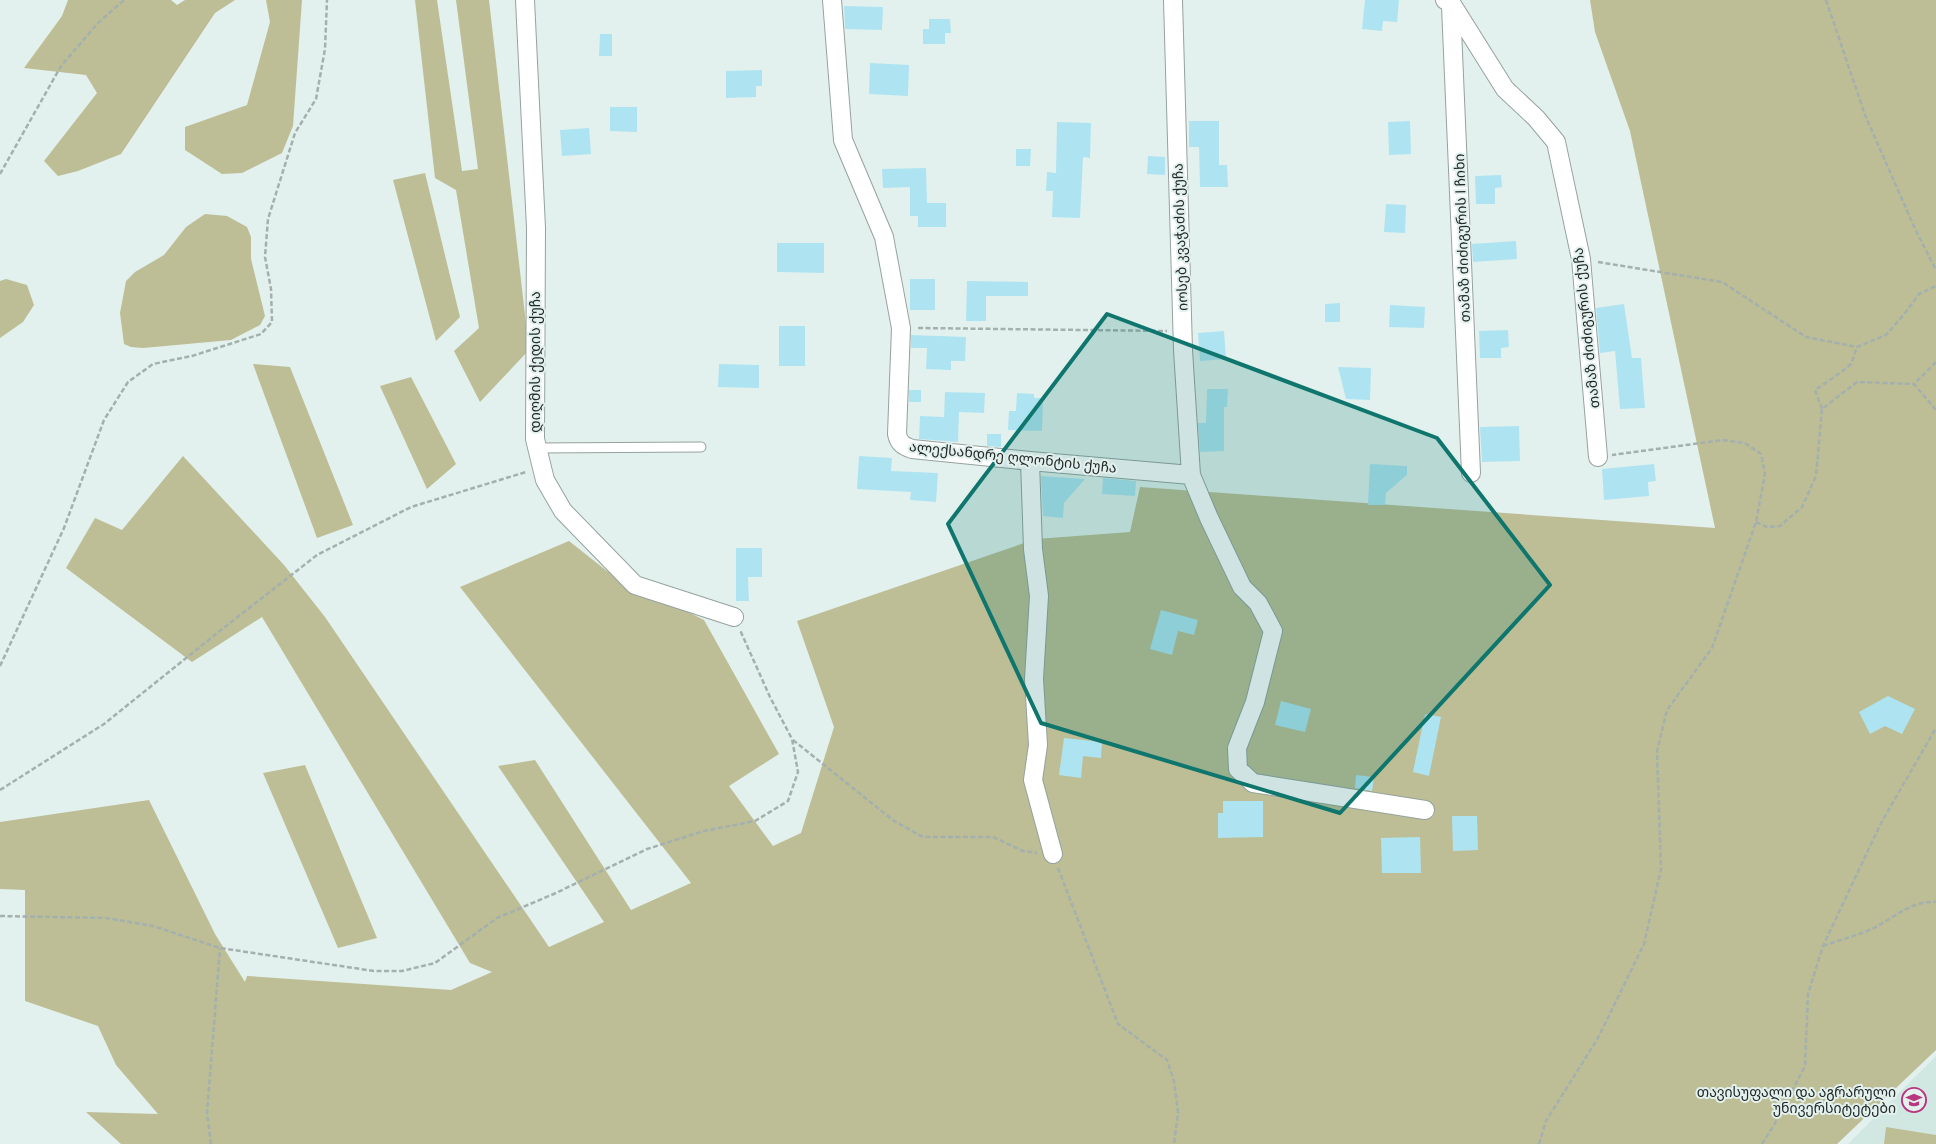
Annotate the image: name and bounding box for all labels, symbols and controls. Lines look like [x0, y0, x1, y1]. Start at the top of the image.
street label: თამაზ ძიძიგურის I ჩიხი [1451, 153, 1474, 323]
street label: იოსებ კვაჭაძის ქუჩა [1169, 163, 1192, 311]
street label: თამაზ ძიძიგურის ქუჩა [1570, 247, 1603, 409]
street label: დიღმის ქედის ქუჩა [527, 291, 544, 433]
street label: ალექსანდრე ღლონტის ქუჩა [908, 438, 1118, 477]
place label: თავისუფალი და აგრარული უნივერსიტეტები [1697, 1084, 1896, 1117]
school or university icon: თავისუფალი და აგრარული უნივერსიტეტები [1901, 1087, 1927, 1113]

